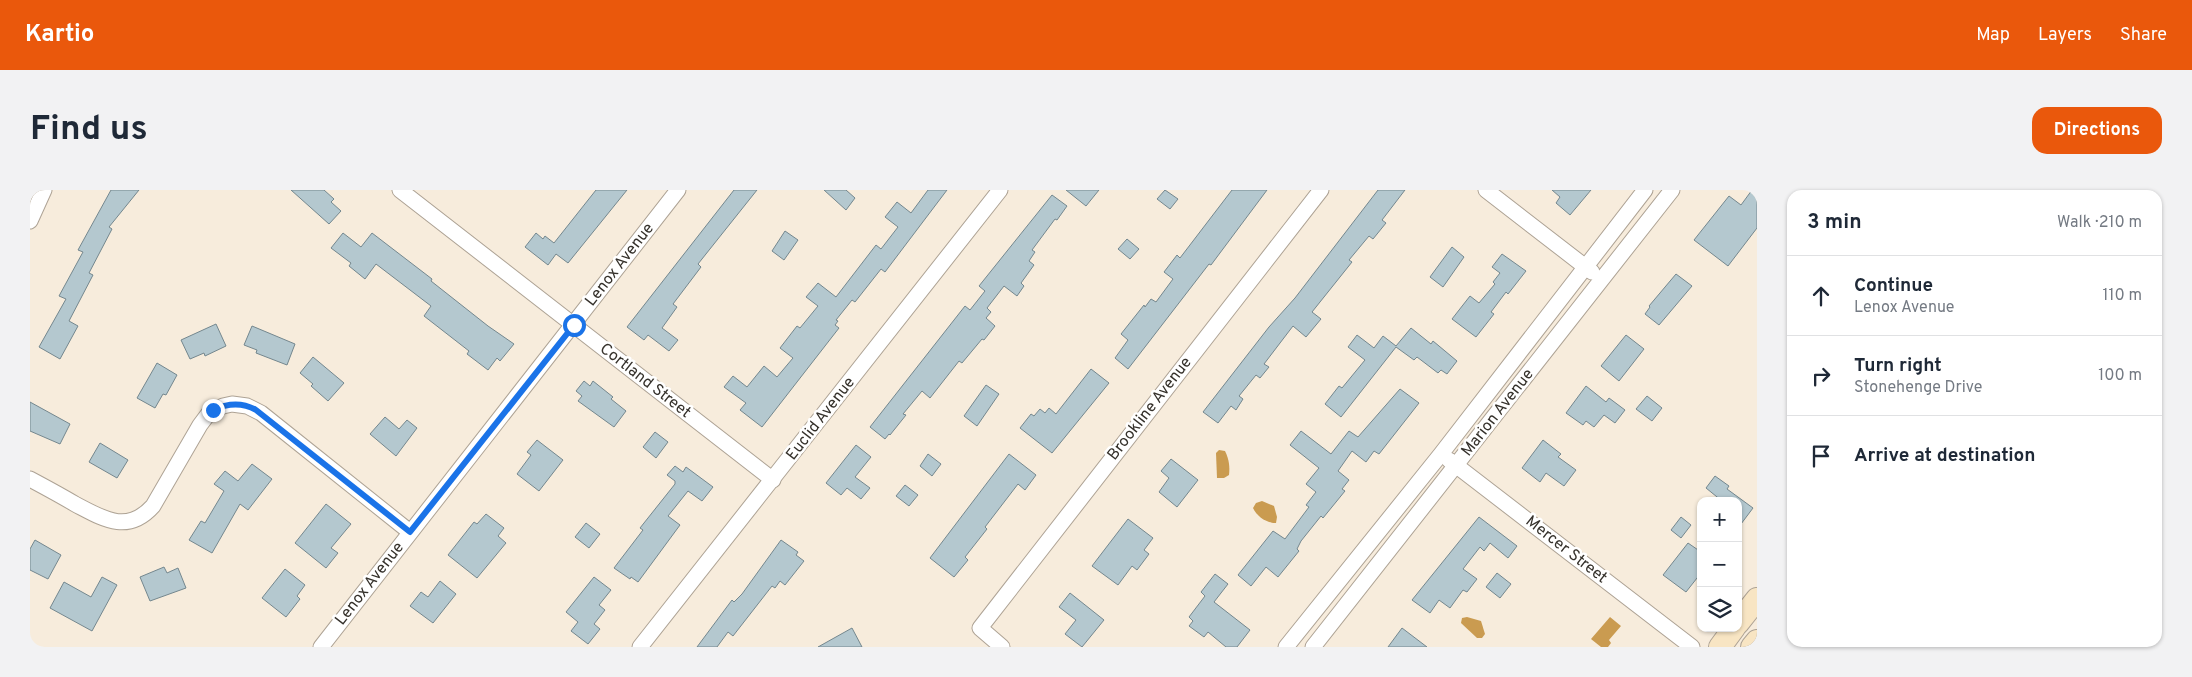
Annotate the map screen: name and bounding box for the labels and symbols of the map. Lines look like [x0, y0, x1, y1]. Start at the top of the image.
street label: Lenox Avenue [581, 219, 659, 311]
route start [563, 314, 586, 337]
street label: Cortland Street [595, 339, 695, 423]
street label: Brookline Avenue [1103, 353, 1197, 465]
street label: Marion Avenue [1458, 365, 1538, 461]
street label: Euclid Avenue [782, 373, 860, 465]
route end [202, 399, 225, 422]
street label: Mercer Street [1521, 512, 1611, 588]
street label: Lenox Avenue [331, 538, 409, 630]

